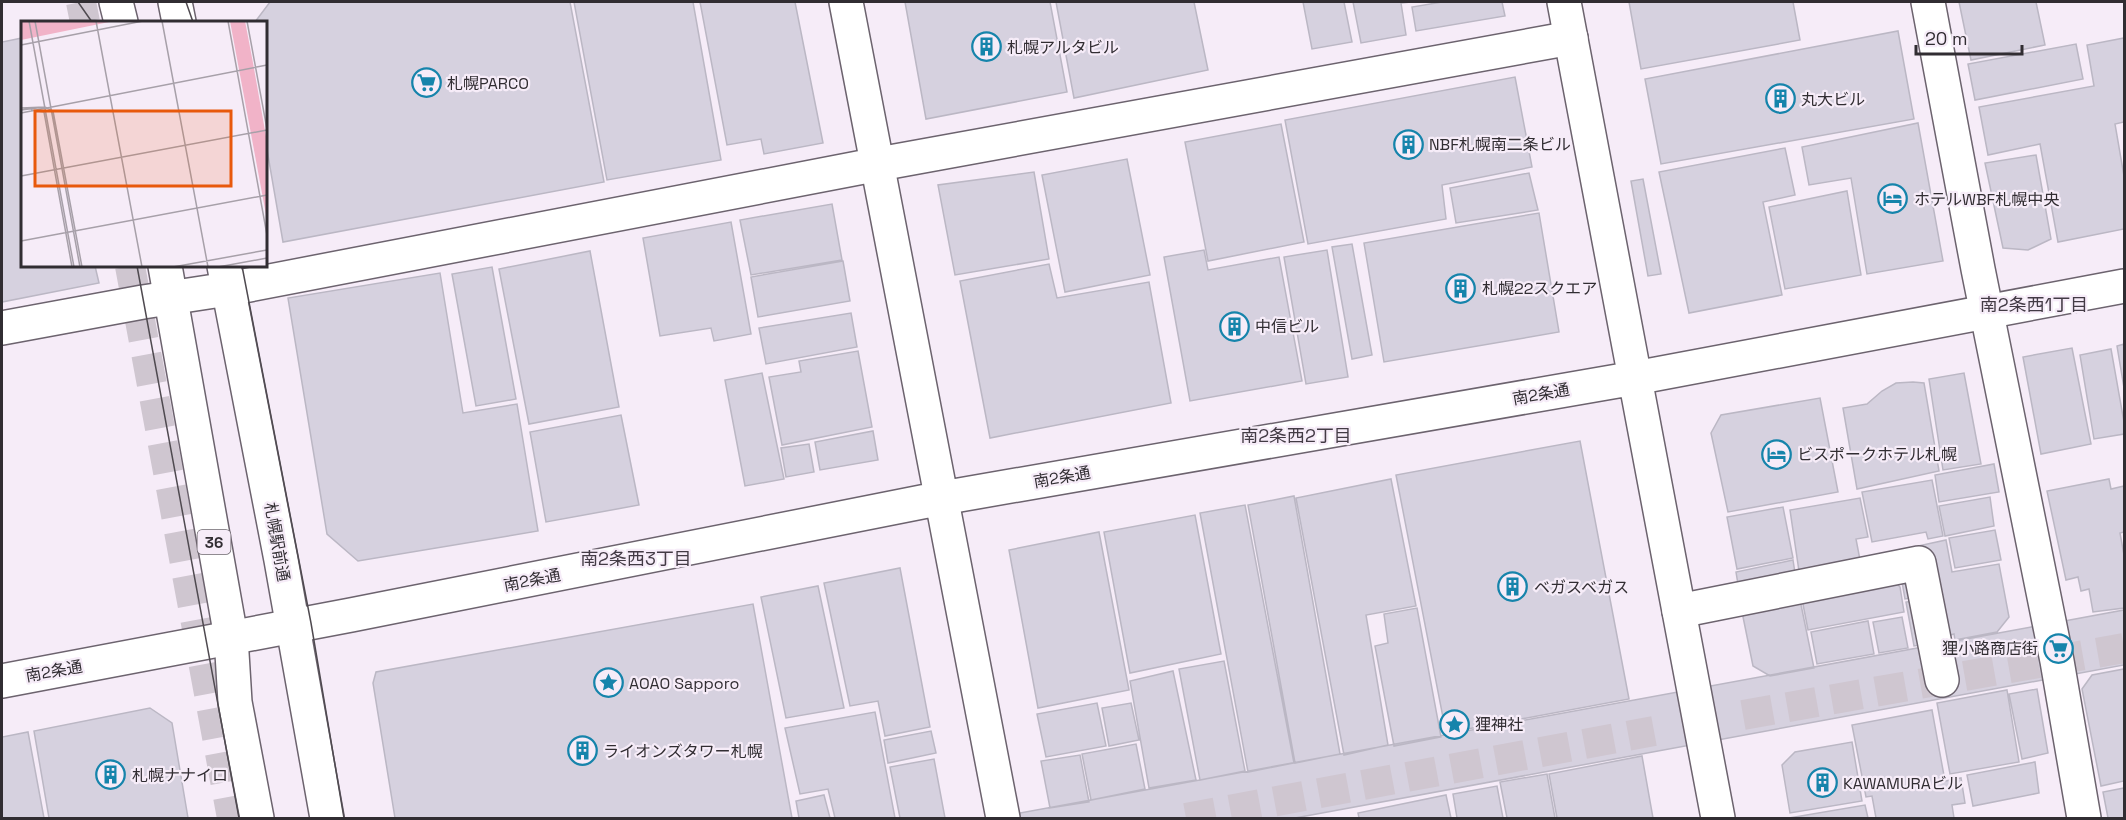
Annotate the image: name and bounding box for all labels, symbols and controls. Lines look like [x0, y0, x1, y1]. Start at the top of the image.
scale bar [1916, 18, 2022, 56]
inset map [21, 21, 267, 267]
text: 20 m [1925, 27, 1968, 50]
building icon: 札幌アルタビル [970, 31, 1002, 63]
place label: 札幌アルタビル [1007, 37, 1119, 58]
supermarket icon: 札幌PARCO [410, 67, 442, 99]
place label: 札幌PARCO [447, 73, 529, 94]
building icon: 丸大ビル [1764, 83, 1796, 115]
place label: 丸大ビル [1801, 89, 1865, 110]
building icon: NBF札幌南二条ビル [1392, 128, 1424, 160]
place label: NBF札幌南二条ビル [1429, 134, 1571, 155]
hotel icon: ホテルWBF札幌中央 [1877, 183, 1909, 215]
place label: ホテルWBF札幌中央 [1914, 189, 2059, 210]
building icon: 札幌22スクエア [1445, 272, 1477, 304]
place label: 札幌22スクエア [1482, 278, 1597, 299]
district label: 南2条西1丁目 [1980, 293, 2088, 316]
building icon: 中信ビル [1218, 310, 1250, 342]
place label: 中信ビル [1255, 316, 1319, 337]
street label: 南2条通 [1511, 379, 1571, 409]
district label: 南2条西2丁目 [1240, 424, 1352, 447]
hotel icon: ビスポークホテル札幌 [1760, 438, 1792, 470]
place label: ビスポークホテル札幌 [1797, 444, 1957, 465]
street label: 南2条通 [1032, 462, 1092, 492]
street label: 札幌駅前通 [260, 501, 294, 583]
road number: 36 [198, 530, 230, 554]
district label: 南2条西3丁目 [580, 547, 692, 570]
street label: 南2条通 [502, 564, 562, 596]
building icon: ベガスベガス [1497, 571, 1529, 603]
place label: ベガスベガス [1534, 577, 1629, 598]
supermarket icon: 狸小路商店街 [2043, 632, 2075, 664]
place label: 狸小路商店街 [1942, 638, 2038, 659]
street label: 南2条通 [24, 656, 84, 686]
place icon: AOAO Sapporo [592, 667, 624, 699]
place label: AOAO Sapporo [629, 673, 739, 694]
place icon: 狸神社 [1438, 708, 1470, 740]
place label: 狸神社 [1475, 714, 1523, 735]
building icon: ライオンズタワー札幌 [566, 735, 598, 767]
place label: ライオンズタワー札幌 [603, 741, 763, 762]
building icon: 札幌ナナイロ [95, 759, 127, 791]
place label: 札幌ナナイロ [132, 765, 228, 786]
building icon: KAWAMURAビル [1806, 767, 1838, 799]
place label: KAWAMURAビル [1843, 773, 1963, 794]

